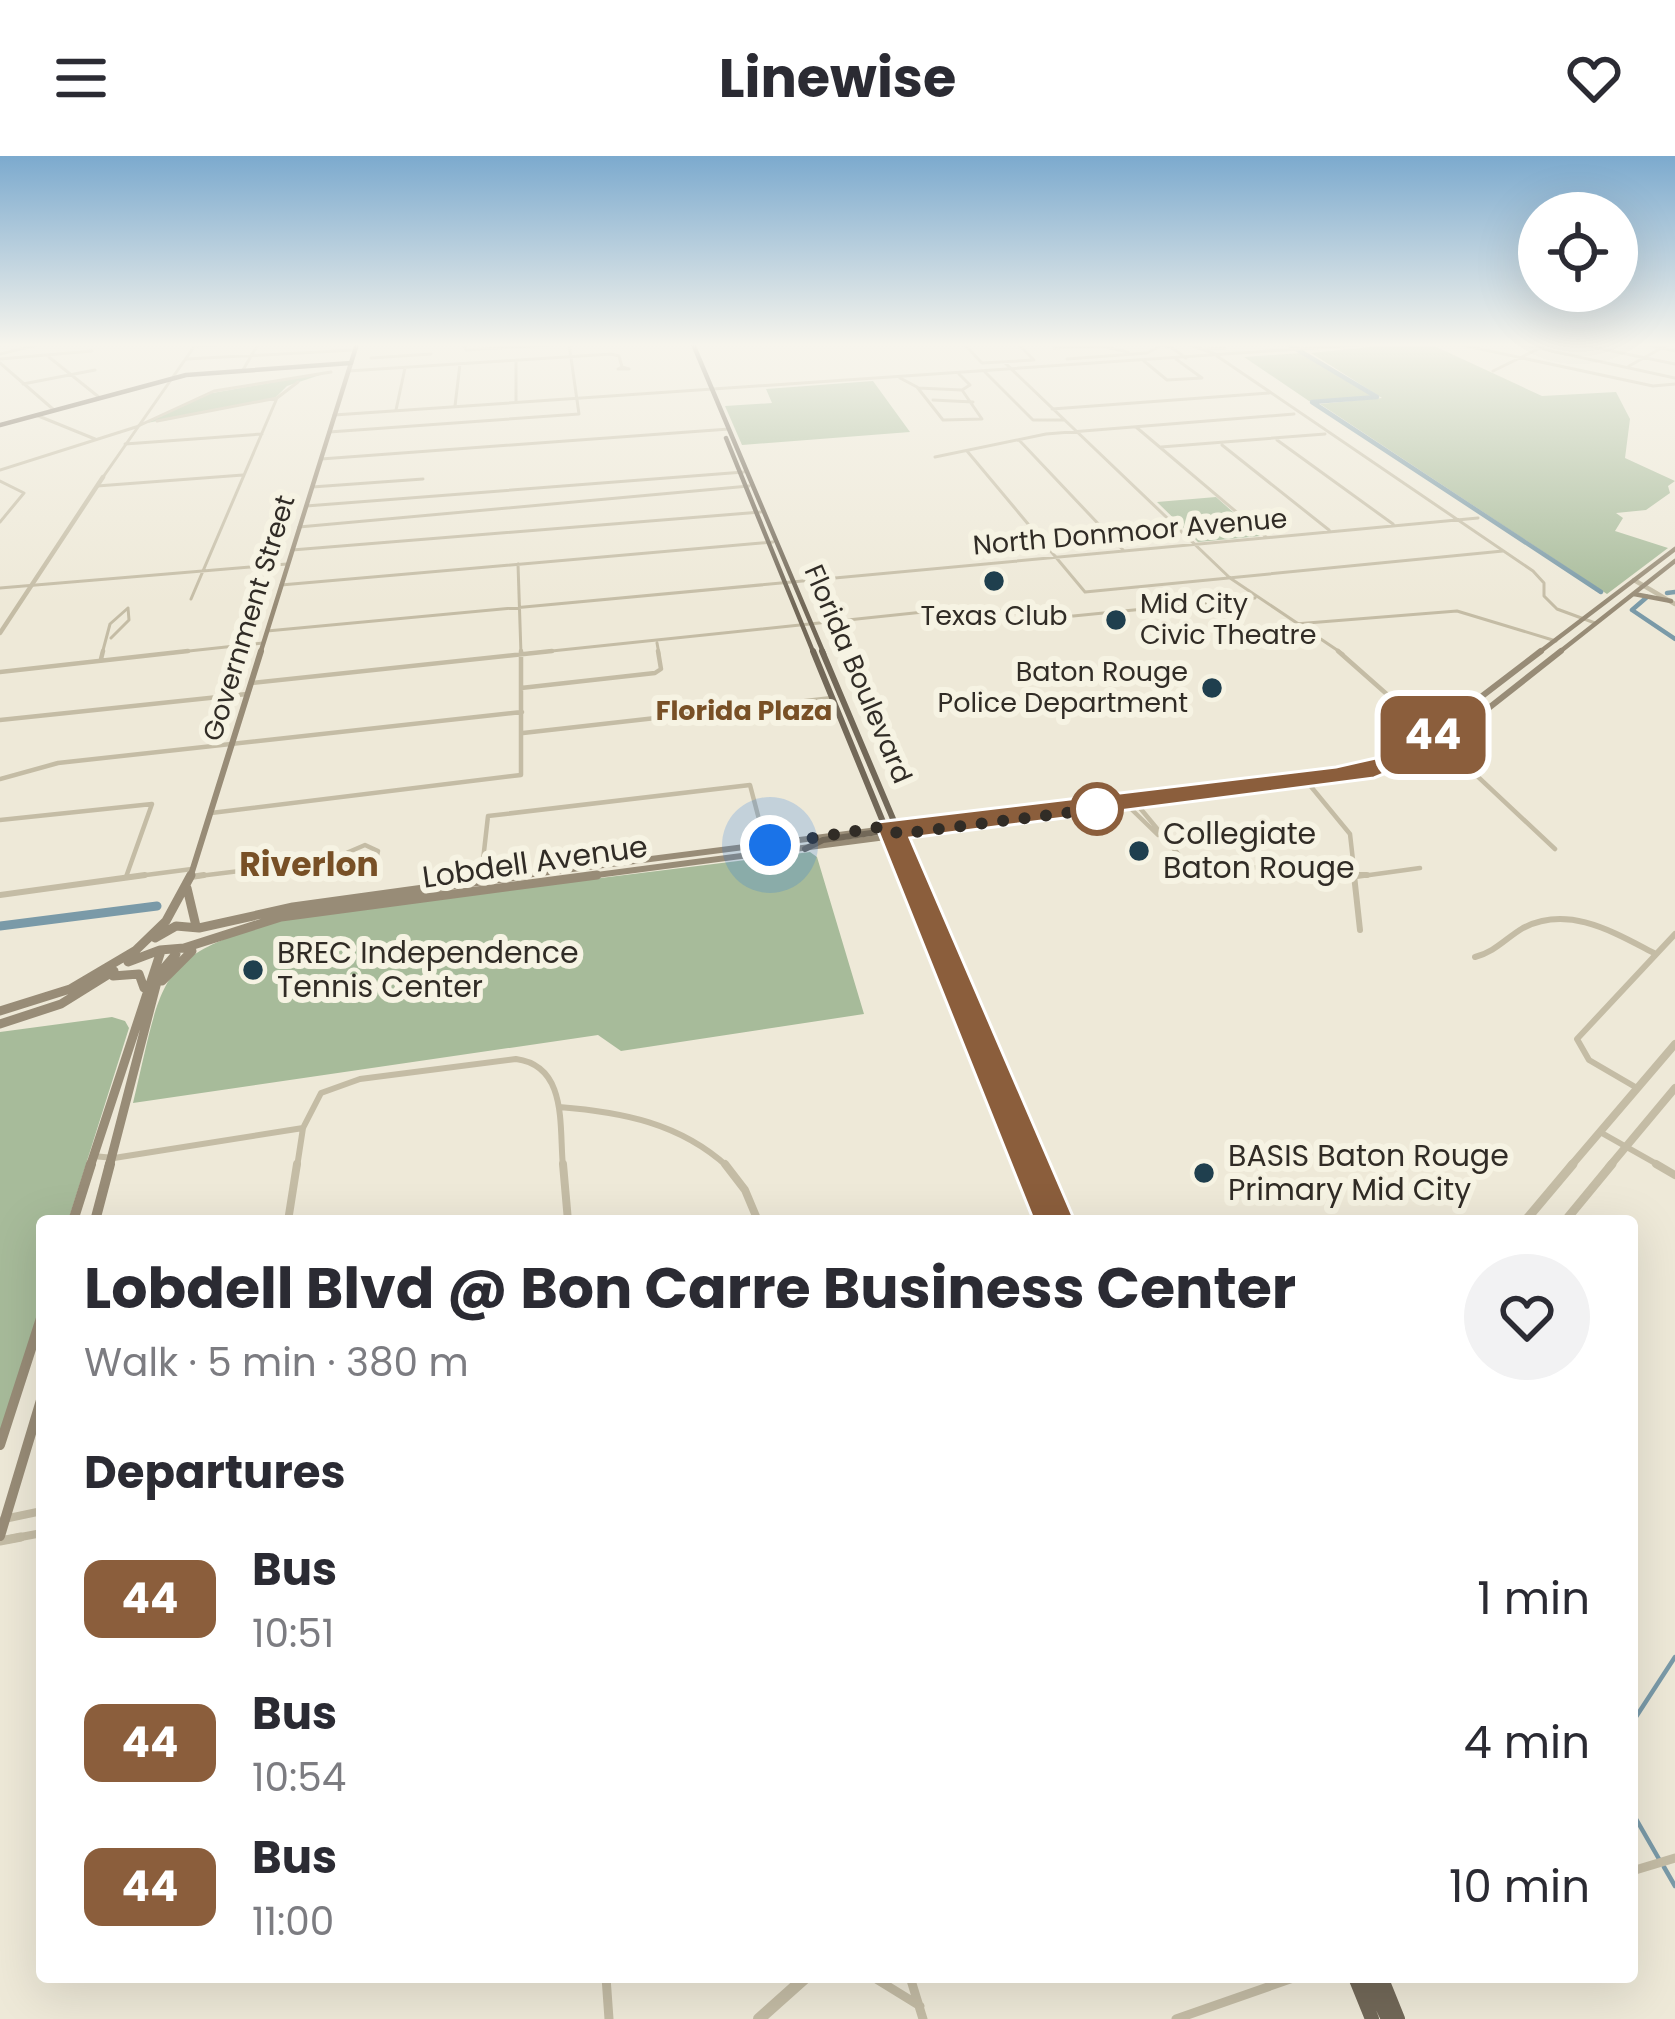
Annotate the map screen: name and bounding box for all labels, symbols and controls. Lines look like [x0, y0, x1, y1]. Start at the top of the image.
text: Linewise [719, 40, 956, 116]
icon: menu [48, 45, 114, 111]
icon: heart [1561, 45, 1627, 111]
map controls [1518, 192, 1638, 312]
button: locate [1518, 192, 1638, 312]
street label: Government Street [193, 490, 304, 745]
street label: North Donmoor Avenue [971, 499, 1289, 564]
street label: Florida Boulevard [796, 559, 921, 789]
marker: Texas Club [981, 568, 1007, 594]
place label: Mid City Civic Theatre [1140, 585, 1316, 653]
place label: Texas Club [921, 597, 1067, 634]
marker: Mid City Civic Theatre [1103, 607, 1129, 633]
place label: Baton Rouge Police Department [938, 653, 1188, 721]
marker: Baton Rouge Police Department [1199, 675, 1225, 701]
district label: Florida Plaza [656, 692, 832, 729]
line badge: 44 [1379, 696, 1487, 774]
text: 44 [1405, 705, 1461, 764]
unlabelled marker [1072, 784, 1122, 834]
place label: Collegiate Baton Rouge [1163, 812, 1355, 889]
your location [740, 815, 800, 875]
street label: Lobdell Avenue [420, 824, 650, 899]
marker: Collegiate Baton Rouge [1126, 838, 1152, 864]
district label: Riverlon [239, 841, 379, 888]
place label: BREC Independence Tennis Center [277, 931, 579, 1008]
marker: BREC Independence Tennis Center [240, 957, 266, 983]
place label: BASIS Baton Rouge Primary Mid City [1228, 1134, 1509, 1211]
marker: BASIS Baton Rouge Primary Mid City [1191, 1160, 1217, 1186]
text: Lobdell Blvd @ Bon Carre Business Center [84, 1248, 1296, 1328]
button: heart [1464, 1254, 1590, 1380]
text: Walk · 5 min · 380 m [84, 1335, 469, 1390]
text: Departures [84, 1441, 346, 1504]
text: Bus [252, 1538, 337, 1601]
text: 1 min [1477, 1567, 1590, 1630]
text: 44 [122, 1569, 178, 1628]
text: 10:51 [252, 1606, 334, 1661]
text: Bus [252, 1682, 337, 1745]
text: 4 min [1463, 1711, 1590, 1774]
text: 44 [122, 1713, 178, 1772]
text: 10:54 [252, 1750, 346, 1805]
text: Bus [252, 1826, 337, 1889]
text: 10 min [1449, 1855, 1590, 1918]
text: 44 [122, 1857, 178, 1916]
text: 11:00 [252, 1894, 334, 1949]

